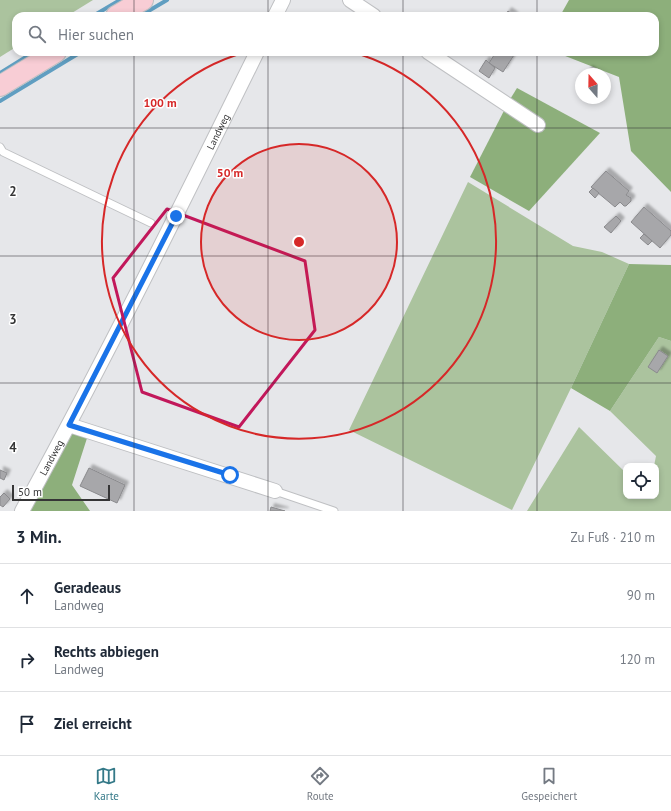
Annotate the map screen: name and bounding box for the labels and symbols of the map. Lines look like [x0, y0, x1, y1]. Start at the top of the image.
north arrow [575, 68, 611, 104]
text: 100 m [143, 95, 177, 110]
street label: Landweg [203, 111, 232, 152]
text: 50 m [217, 165, 243, 180]
text: 2 [9, 183, 17, 200]
route end [167, 207, 185, 225]
centre of rings [292, 235, 306, 249]
text: 3 [9, 311, 17, 328]
street label: Landweg [36, 437, 66, 477]
text: 4 [9, 439, 17, 456]
route start [221, 466, 239, 484]
scale bar [12, 483, 110, 502]

